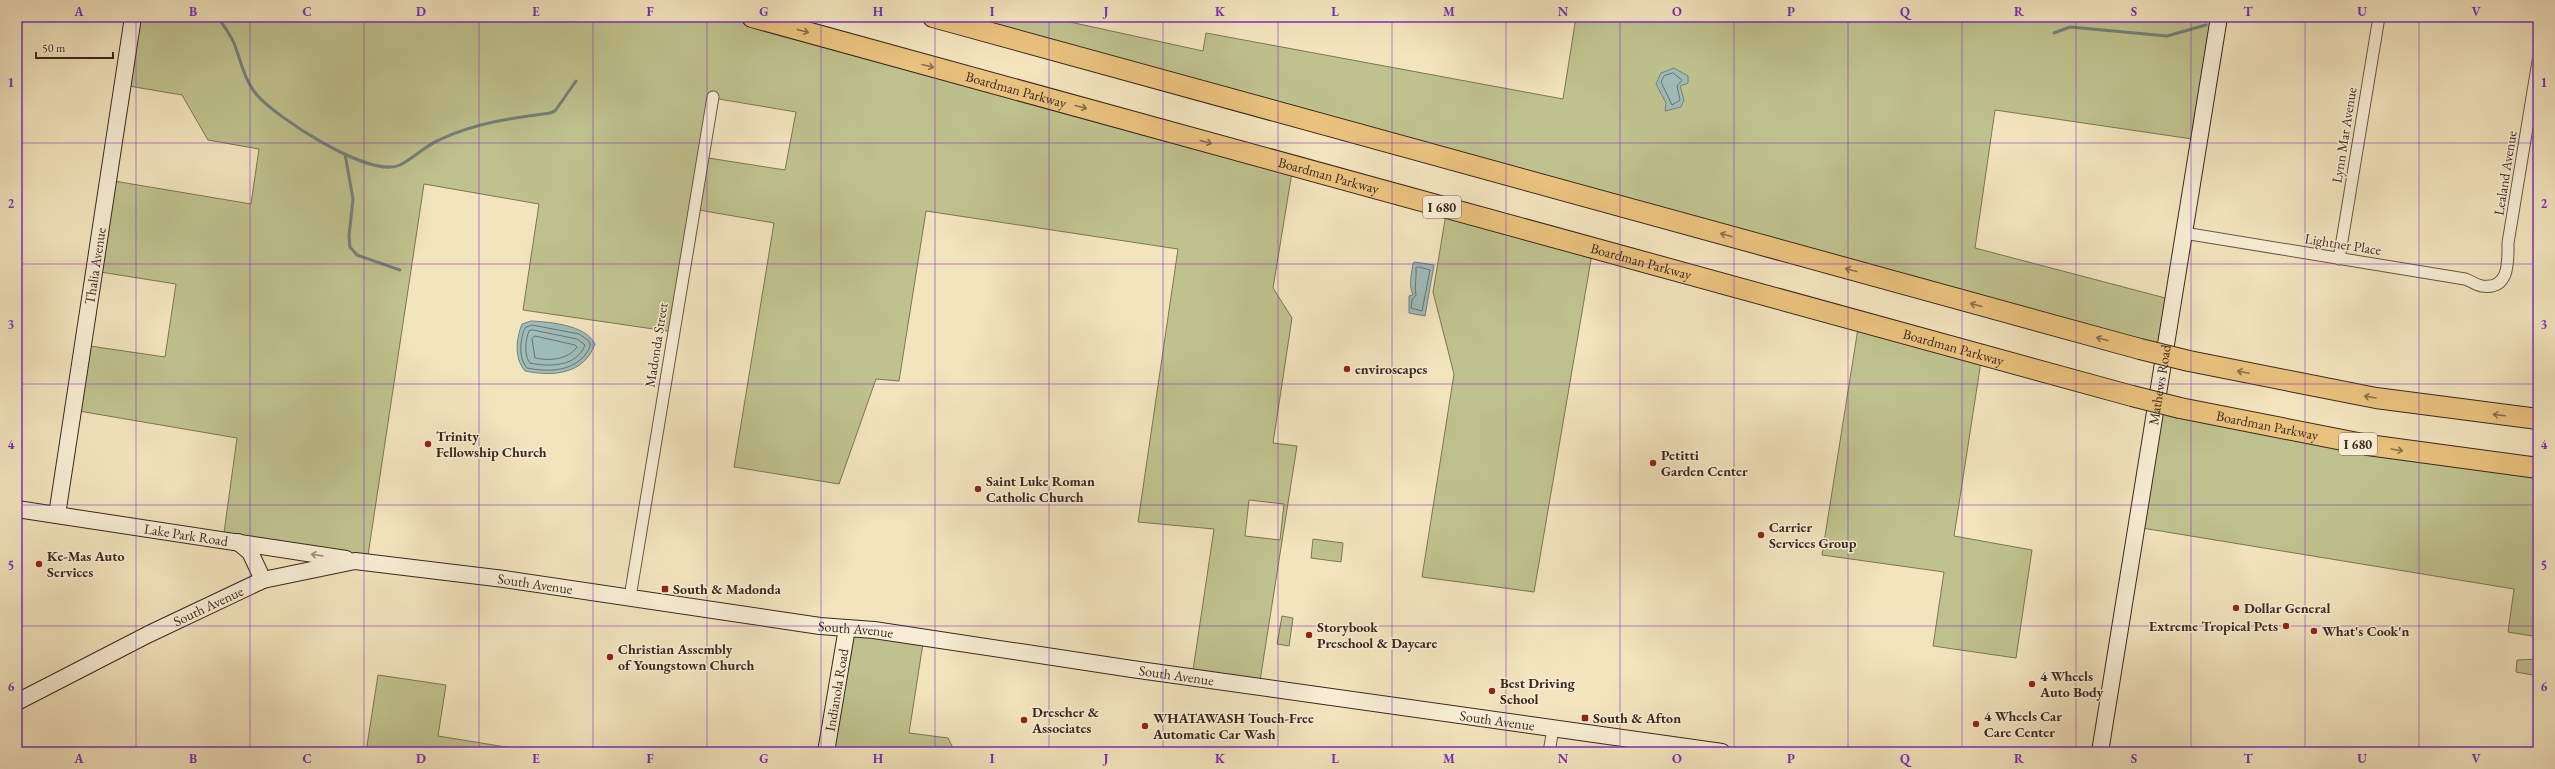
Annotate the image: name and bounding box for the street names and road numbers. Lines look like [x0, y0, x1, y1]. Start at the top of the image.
street label: Boardman Parkway [964, 67, 1069, 112]
street label: Lynn Mar Avenue [2328, 85, 2361, 184]
street label: Lealand Avenue [2489, 129, 2521, 217]
street label: Boardman Parkway [1276, 153, 1382, 198]
road number: I 680 [1423, 196, 1461, 218]
street label: Thalia Avenue [80, 226, 110, 306]
street label: Lightner Place [2303, 229, 2383, 259]
street label: Boardman Parkway [1589, 239, 1694, 284]
street label: Madonda Street [640, 301, 672, 389]
street label: Boardman Parkway [1901, 325, 2007, 370]
street label: Mathews Road [2144, 342, 2175, 426]
street label: Boardman Parkway [2215, 406, 2321, 444]
road number: I 680 [2339, 433, 2377, 455]
street label: Lake Park Road [143, 519, 230, 550]
street label: South Avenue [497, 569, 574, 598]
street label: South Avenue [170, 581, 247, 630]
street label: South Avenue [817, 617, 895, 642]
street label: Indianola Road [821, 646, 853, 733]
street label: South Avenue [1138, 661, 1216, 689]
street label: South Avenue [1459, 706, 1536, 735]

